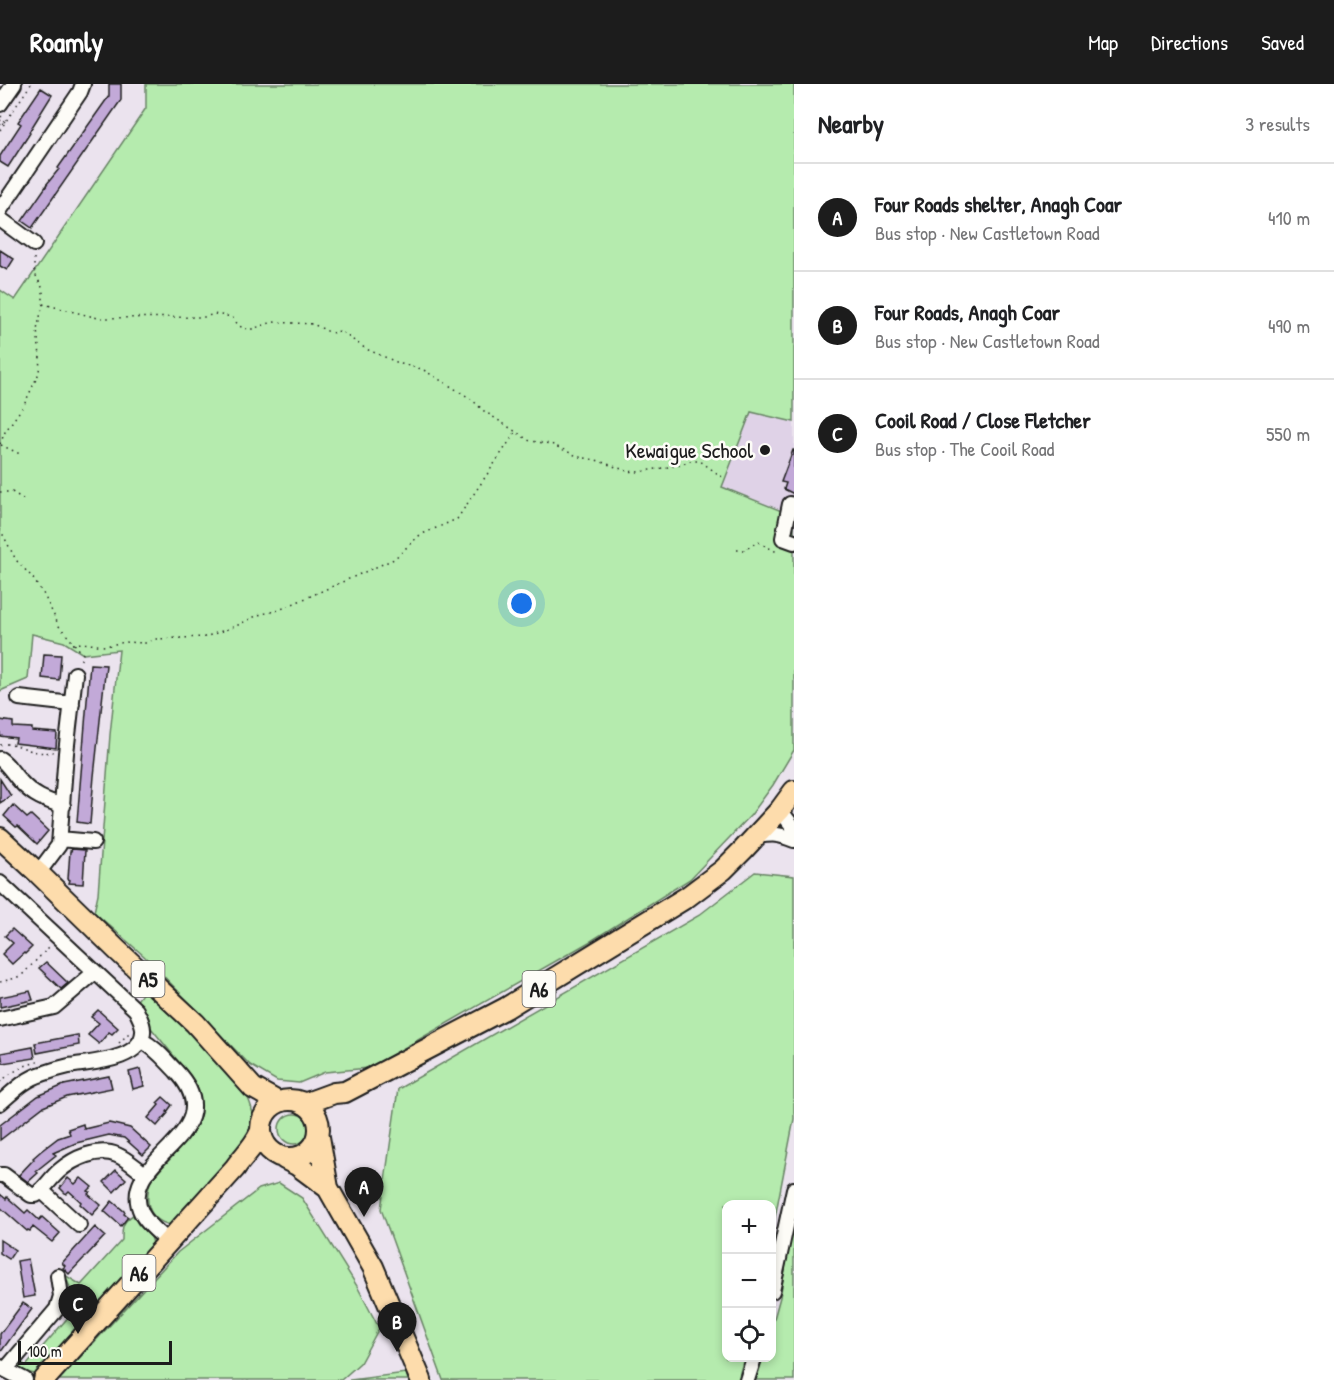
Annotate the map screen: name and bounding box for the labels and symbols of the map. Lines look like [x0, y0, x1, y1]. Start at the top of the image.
place label: Kewaigue School [625, 435, 753, 465]
marker: Kewaigue School [758, 443, 772, 457]
your location [507, 589, 536, 618]
road number: A5 [132, 961, 164, 997]
road number: A6 [522, 971, 556, 1007]
pin: A [344, 1168, 384, 1217]
road number: A6 [122, 1255, 156, 1291]
pin: C [58, 1284, 98, 1334]
pin: B [378, 1302, 416, 1352]
scale bar [18, 1338, 172, 1366]

